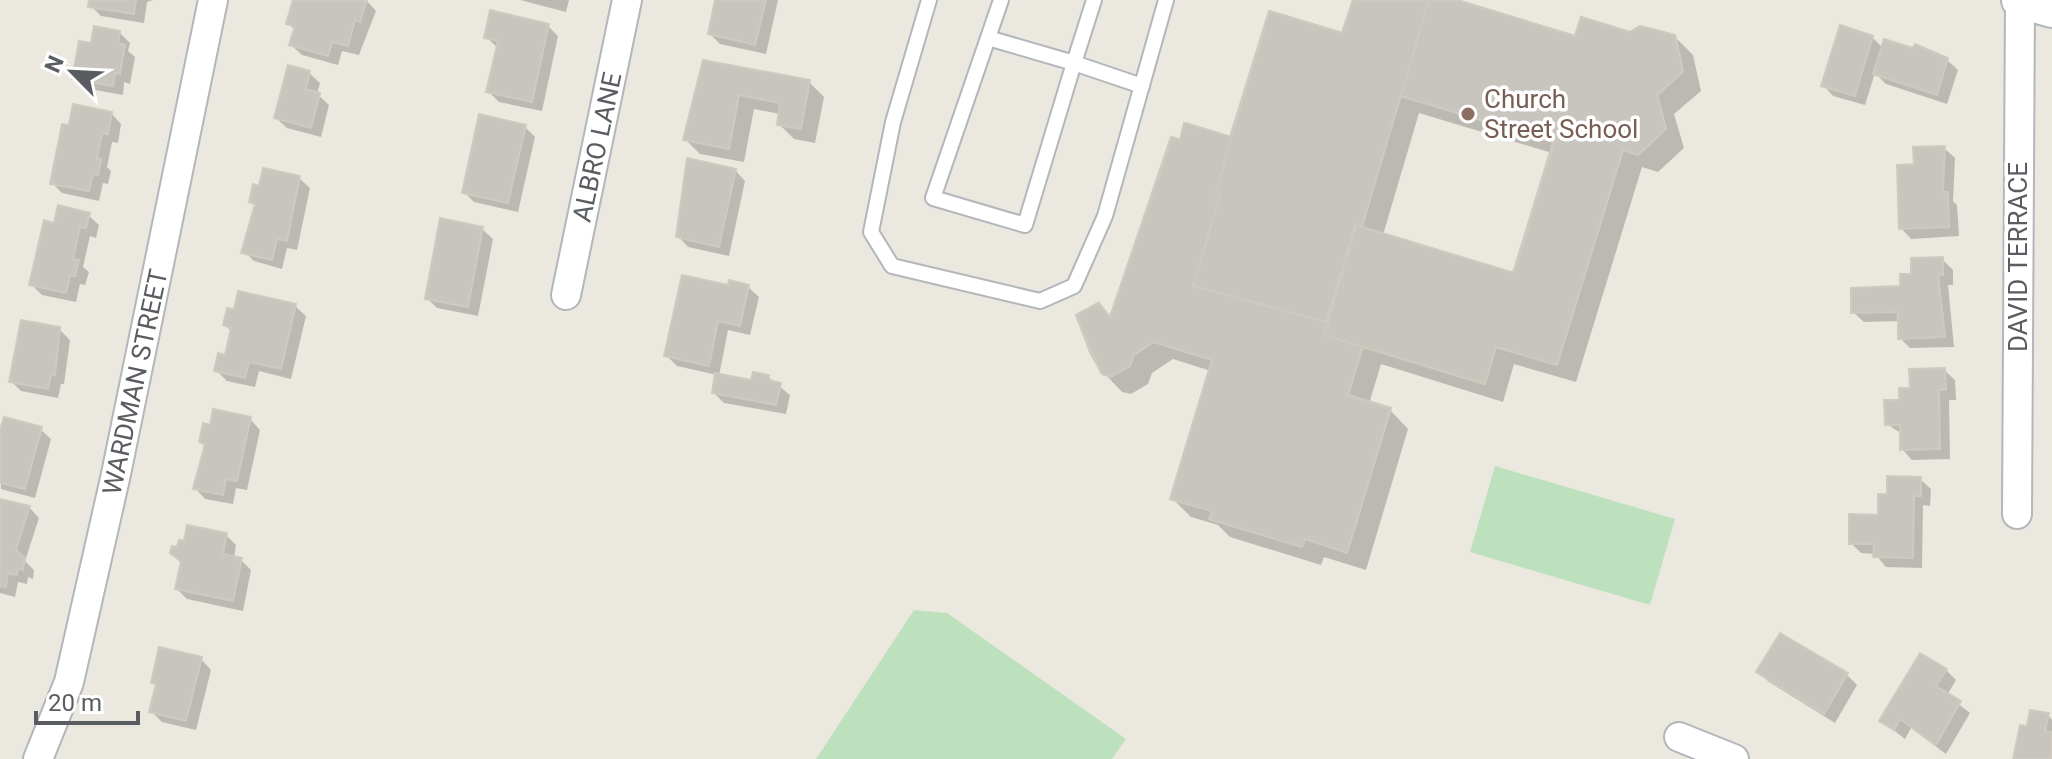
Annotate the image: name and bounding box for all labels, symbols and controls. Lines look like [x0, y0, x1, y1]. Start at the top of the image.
north arrow [32, 32, 112, 112]
text: N [40, 52, 69, 76]
street label: ALBRO LANE [567, 70, 627, 224]
place label: Church Street School [1484, 84, 1638, 144]
marker: Church Street School [1459, 105, 1477, 123]
street label: DAVID TERRACE [2003, 162, 2033, 352]
street label: WARDMAN STREET [96, 267, 174, 497]
scale bar [36, 675, 138, 725]
text: 20 m [48, 689, 102, 717]

